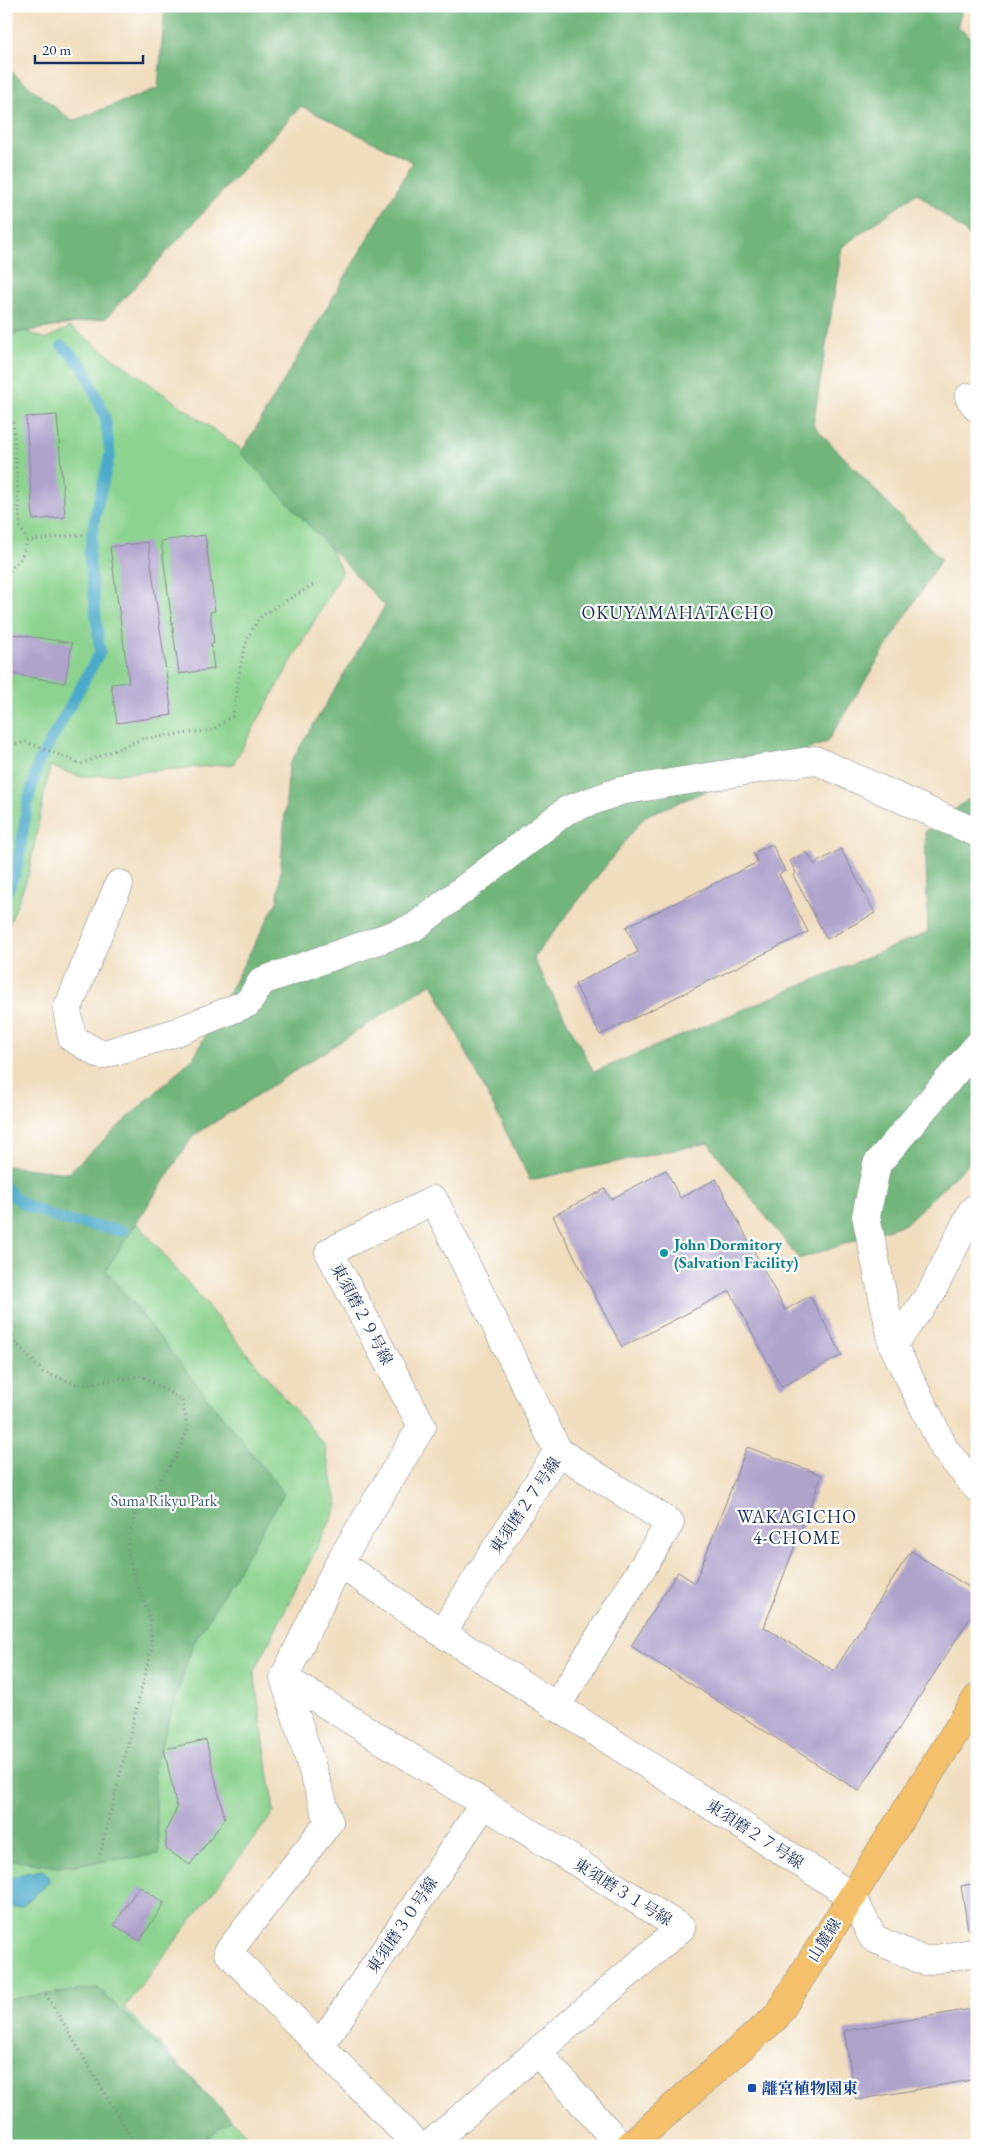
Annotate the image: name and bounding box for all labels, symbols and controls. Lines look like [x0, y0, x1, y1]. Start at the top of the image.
scale bar [35, 32, 142, 64]
text: 20 m [42, 40, 71, 59]
district label: OKUYAMAHATACHO [582, 601, 774, 624]
place label: John Dormitory (Salvation Facility) [672, 1234, 798, 1273]
marker: John Dormitory (Salvation Facility) [658, 1247, 670, 1259]
street label: 東須磨２９号線 [326, 1260, 398, 1368]
street label: 東須磨２７号線 [485, 1453, 565, 1557]
park label: Suma Rikyu Park [111, 1490, 218, 1511]
district label: WAKAGICHO 4-CHOME [737, 1505, 857, 1549]
street label: 東須磨２７号線 [702, 1795, 808, 1873]
street label: 東須磨３１号線 [570, 1853, 676, 1931]
street label: 東須磨３０号線 [362, 1873, 442, 1977]
street label: 山麓線 [802, 1914, 846, 1966]
place label: 離宮植物園東 [762, 2078, 858, 2099]
marker: 離宮植物園東 [746, 2082, 758, 2094]

